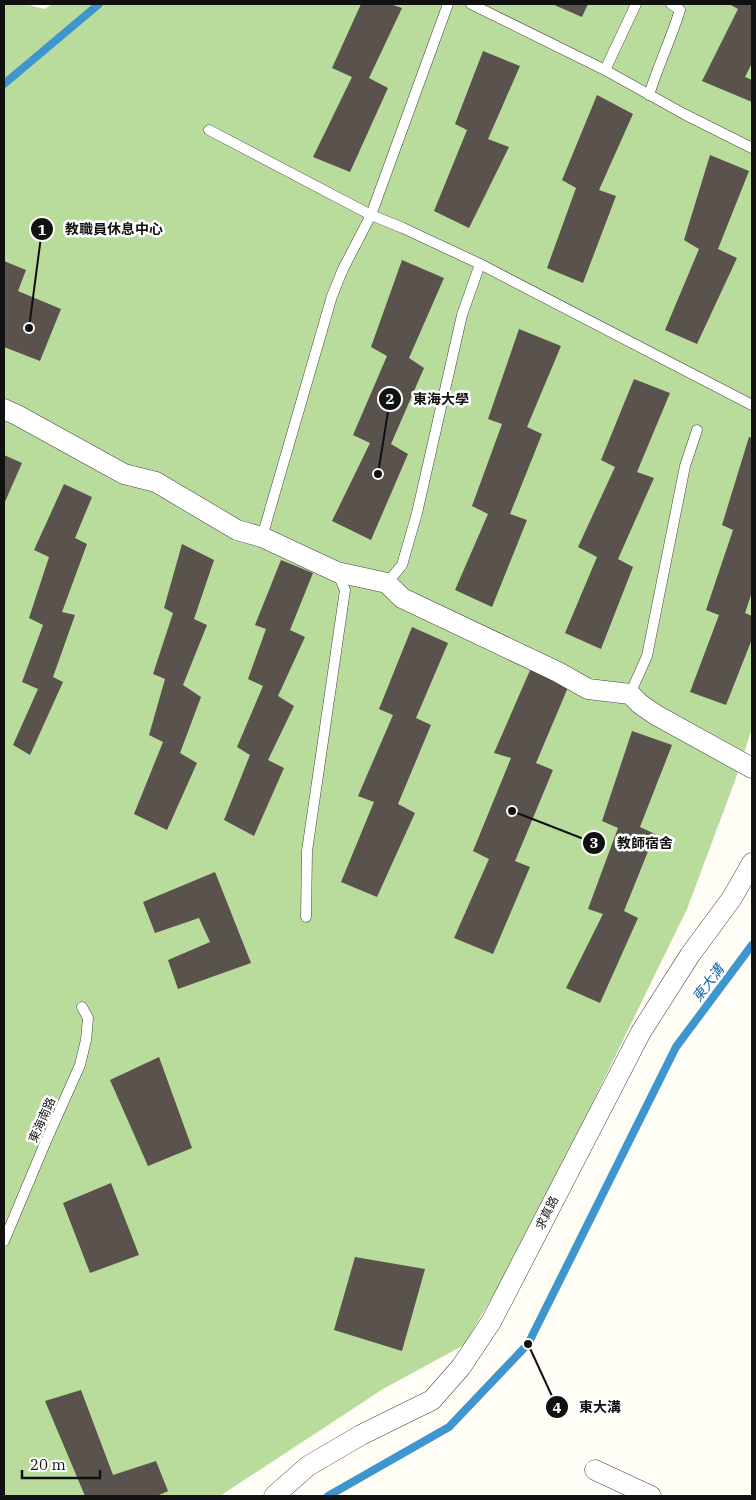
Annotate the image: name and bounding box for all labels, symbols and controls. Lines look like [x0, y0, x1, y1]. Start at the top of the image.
callout: 教職員休息中心 [30, 215, 173, 244]
text: 1 [37, 220, 47, 239]
text: 教職員休息中心 [65, 220, 163, 238]
callout: 東海大學 [378, 384, 479, 413]
text: 2 [385, 389, 395, 408]
text: 東海大學 [413, 390, 469, 408]
callout: 教師宿舍 [582, 828, 683, 857]
text: 3 [589, 833, 599, 852]
text: 教師宿舍 [617, 834, 673, 852]
water label: 東大溝 [688, 959, 729, 1005]
street label: 東海南路 [25, 1095, 58, 1145]
street label: 求真路 [532, 1193, 561, 1232]
callout: 東大溝 [544, 1393, 631, 1422]
text: 4 [552, 1398, 562, 1417]
text: 東大溝 [579, 1398, 621, 1416]
scale bar [22, 1448, 100, 1480]
text: 20 m [30, 1455, 66, 1474]

